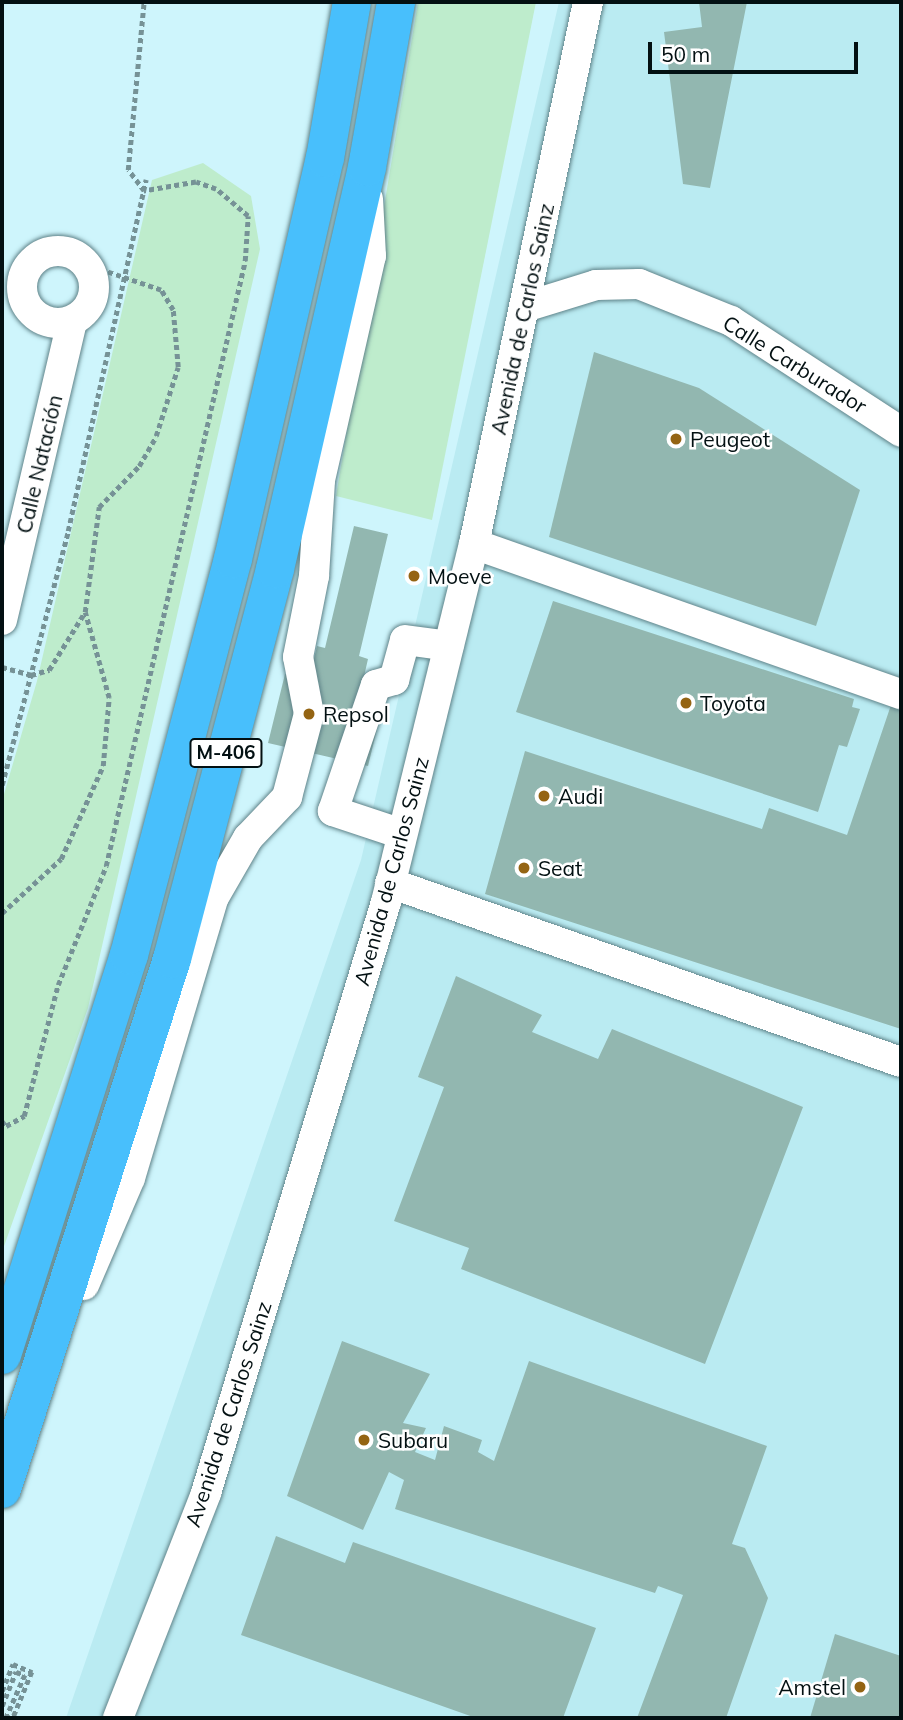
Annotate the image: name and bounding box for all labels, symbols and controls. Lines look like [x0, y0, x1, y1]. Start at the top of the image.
scale bar [651, 28, 861, 72]
text: 50 m [661, 41, 710, 67]
street label: Avenida de Carlos Sainz [485, 201, 559, 437]
street label: Calle Carburador [718, 310, 872, 418]
street label: Calle Natación [11, 392, 67, 536]
place label: Peugeot [690, 426, 770, 452]
marker: Peugeot [668, 431, 684, 447]
place label: Moeve [428, 563, 492, 589]
marker: Moeve [406, 568, 422, 584]
place label: Toyota [700, 690, 766, 716]
marker: Toyota [678, 695, 694, 711]
place label: Repsol [323, 701, 389, 727]
marker: Repsol [301, 706, 317, 722]
road number: M-406 [189, 738, 263, 768]
street label: Avenida de Carlos Sainz [348, 754, 434, 988]
place label: Audi [558, 783, 603, 809]
marker: Audi [536, 788, 552, 804]
place label: Seat [538, 855, 582, 881]
marker: Seat [516, 860, 532, 876]
street label: Avenida de Carlos Sainz [180, 1298, 276, 1530]
place label: Subaru [378, 1427, 448, 1453]
marker: Subaru [356, 1432, 372, 1448]
place label: Amstel [778, 1674, 846, 1700]
marker: Amstel [852, 1679, 868, 1695]

